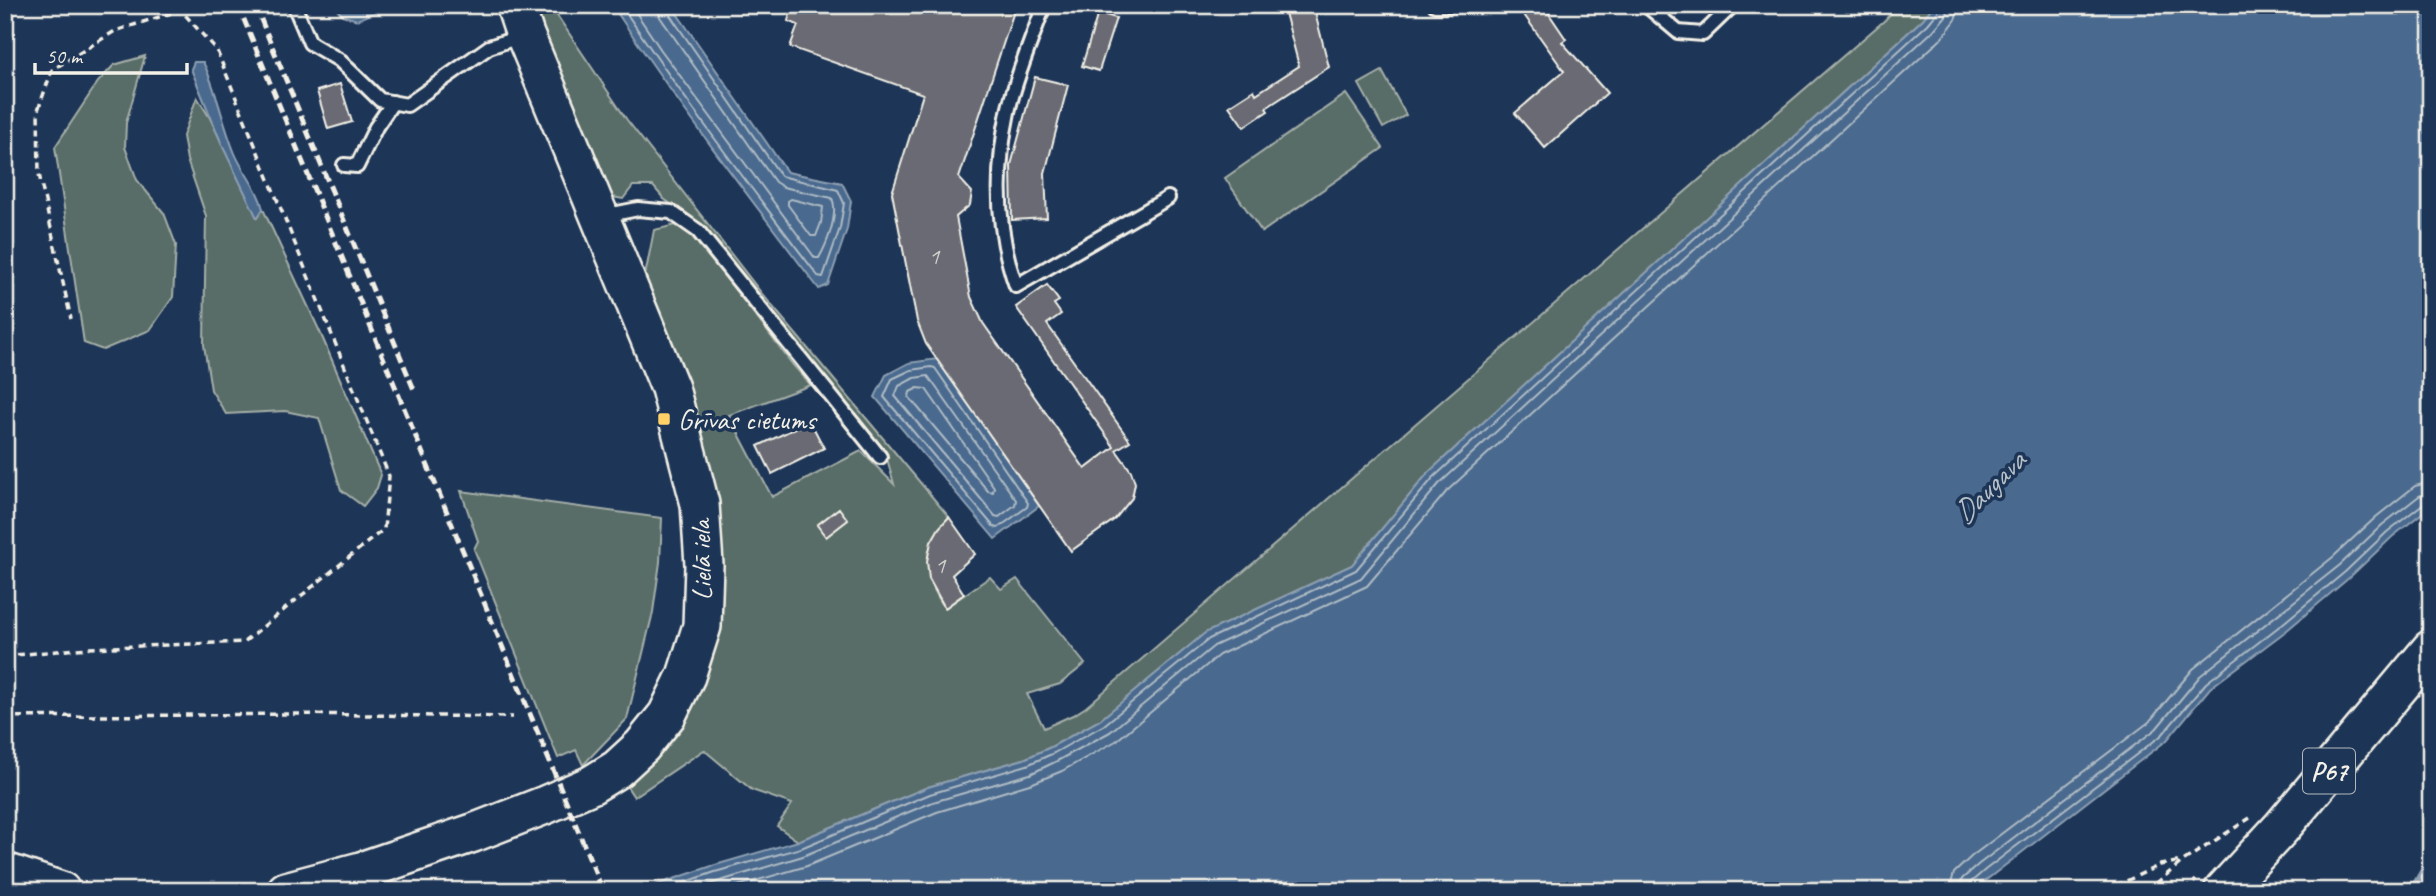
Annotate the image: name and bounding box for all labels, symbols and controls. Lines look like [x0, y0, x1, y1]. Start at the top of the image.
scale bar [35, 32, 187, 76]
text: 50 m [46, 43, 84, 69]
house number: 1 [929, 241, 941, 271]
place label: Grīvas cietums [678, 402, 818, 437]
marker: Grīvas cietums [656, 411, 672, 427]
water label: Daugava [1945, 441, 2035, 531]
street label: Lielā iela [683, 517, 719, 601]
house number: 1 [935, 550, 947, 580]
road number: P67 [2303, 748, 2355, 793]

